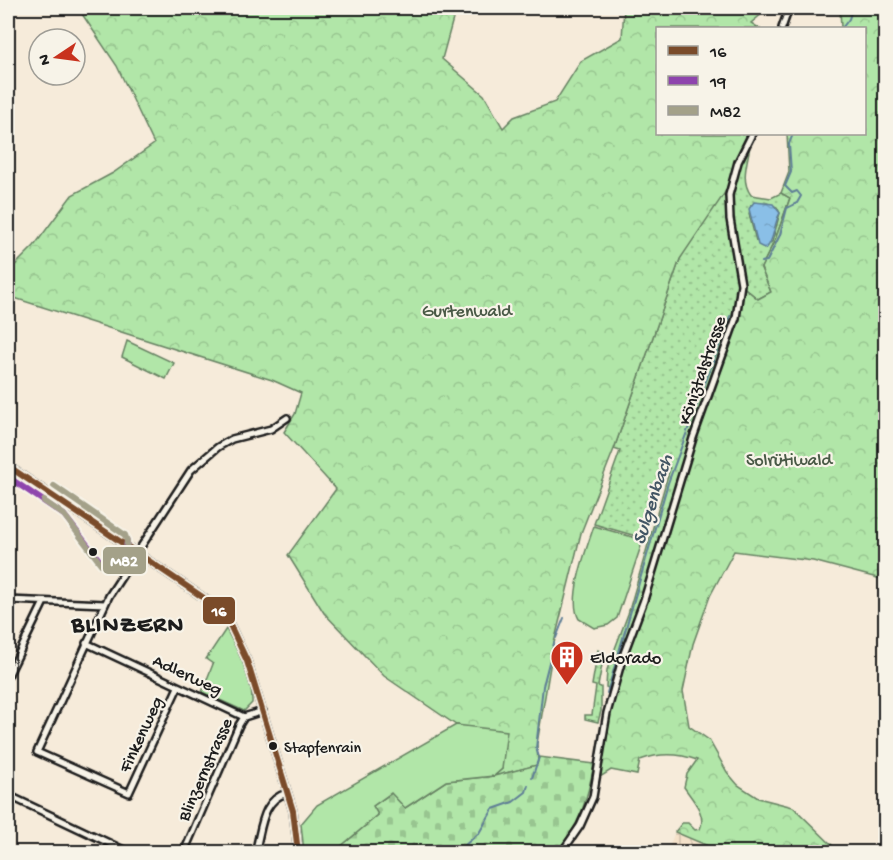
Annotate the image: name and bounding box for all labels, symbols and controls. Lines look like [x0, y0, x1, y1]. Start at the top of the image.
north arrow [27, 27, 87, 87]
legend [656, 27, 866, 135]
text: 16 [709, 43, 727, 64]
text: N [35, 52, 56, 67]
text: 19 [709, 73, 726, 94]
text: M82 [710, 103, 741, 124]
park label: Gurtenwald [422, 302, 513, 323]
street label: Köniztalstrasse [675, 313, 732, 428]
park label: Solrütiwald [746, 451, 834, 472]
water label: Sulgenbach [629, 452, 680, 548]
unlabelled marker [87, 546, 99, 558]
line badge: M82 [102, 546, 147, 575]
text: M82 [110, 554, 138, 573]
line badge: 16 [202, 596, 236, 625]
text: 16 [211, 604, 227, 623]
district label: BLINZERN [70, 612, 185, 641]
building icon: Eldorado [549, 639, 585, 686]
place label: Eldorado [590, 649, 661, 670]
street label: Adlerweg [149, 651, 225, 701]
street label: Finkenweg [115, 694, 169, 777]
street label: Blinzernstrasse [174, 715, 239, 826]
marker: Stapfenrain [267, 740, 279, 752]
place label: Stapfenrain [284, 740, 361, 759]

